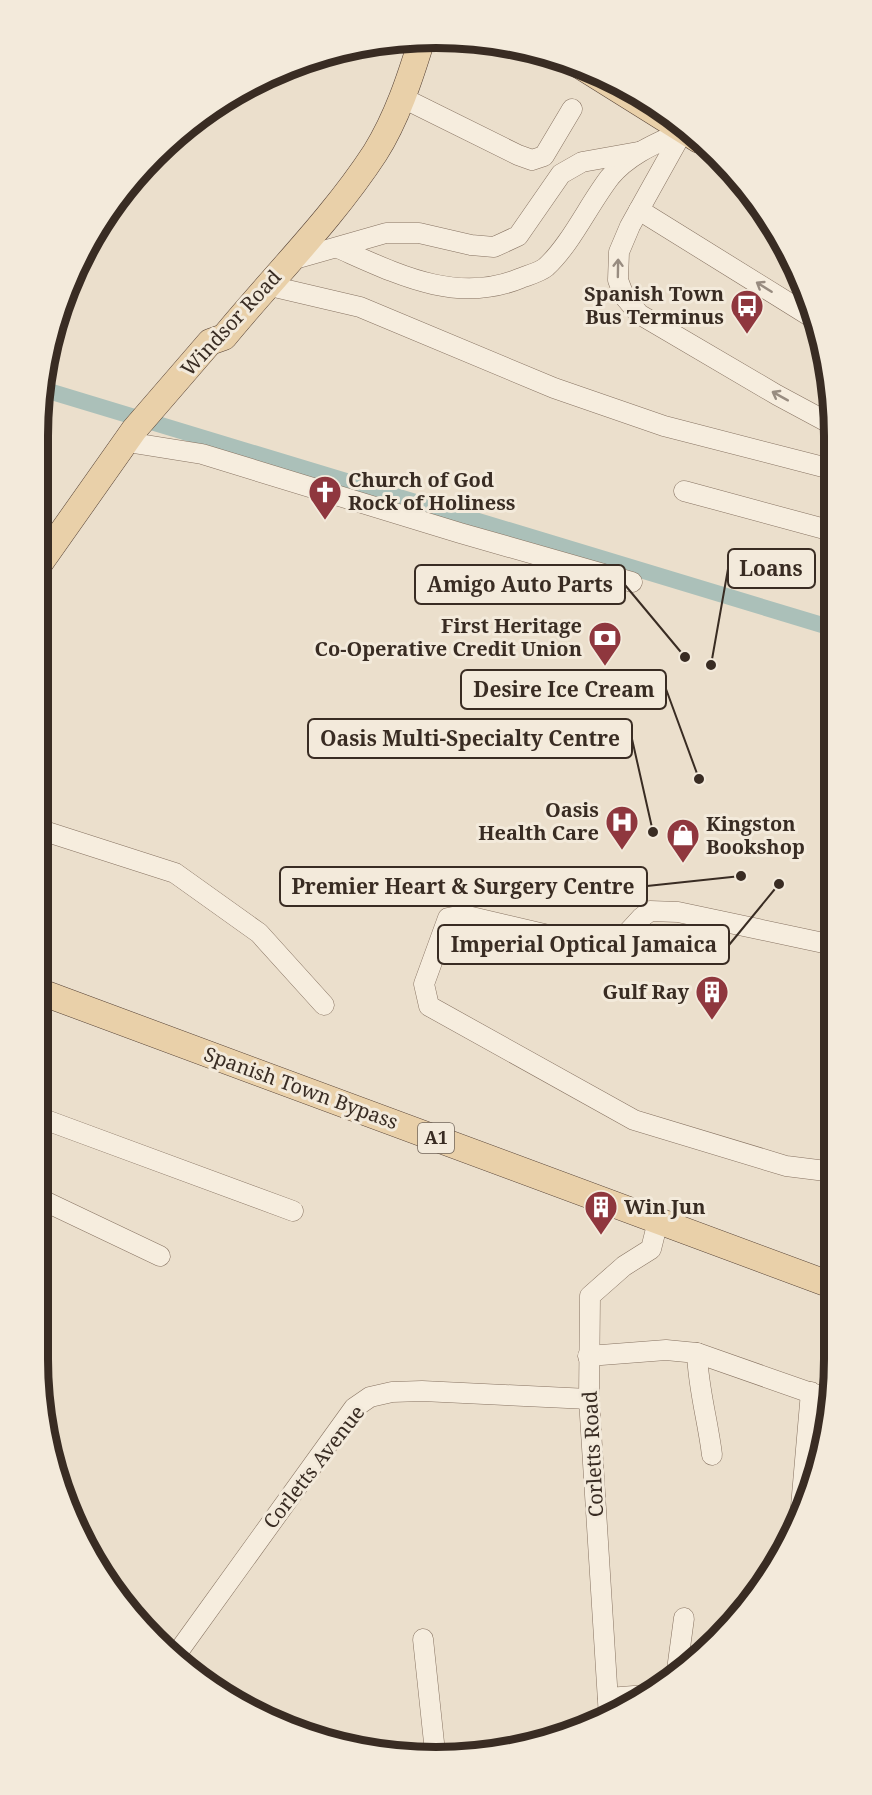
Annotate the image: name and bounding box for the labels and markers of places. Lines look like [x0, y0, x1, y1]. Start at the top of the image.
place label: Spanish Town Bus Terminus [584, 280, 724, 330]
bus stop icon: Spanish Town Bus Terminus [729, 288, 765, 335]
place label: Church of God Rock of Holiness [348, 466, 515, 516]
church icon: Church of God Rock of Holiness [307, 474, 343, 521]
callout: Loans [728, 549, 815, 588]
callout: Amigo Auto Parts [415, 565, 625, 604]
place label: First Heritage Co-Operative Credit Union [315, 612, 582, 662]
bank icon: First Heritage Co-Operative Credit Union [587, 620, 623, 667]
callout: Desire Ice Cream [461, 670, 666, 709]
callout: Oasis Multi-Specialty Centre [308, 719, 632, 758]
place label: Oasis Health Care [478, 796, 599, 846]
hospital icon: Oasis Health Care [604, 804, 640, 851]
place label: Kingston Bookshop [706, 810, 805, 860]
shop icon: Kingston Bookshop [665, 817, 701, 864]
callout: Premier Heart & Surgery Centre [280, 867, 647, 906]
callout: Imperial Optical Jamaica [438, 925, 729, 964]
building icon: Gulf Ray [694, 974, 730, 1021]
place label: Gulf Ray [602, 978, 689, 1005]
building icon: Win Jun [583, 1189, 619, 1236]
place label: Win Jun [624, 1193, 706, 1220]

